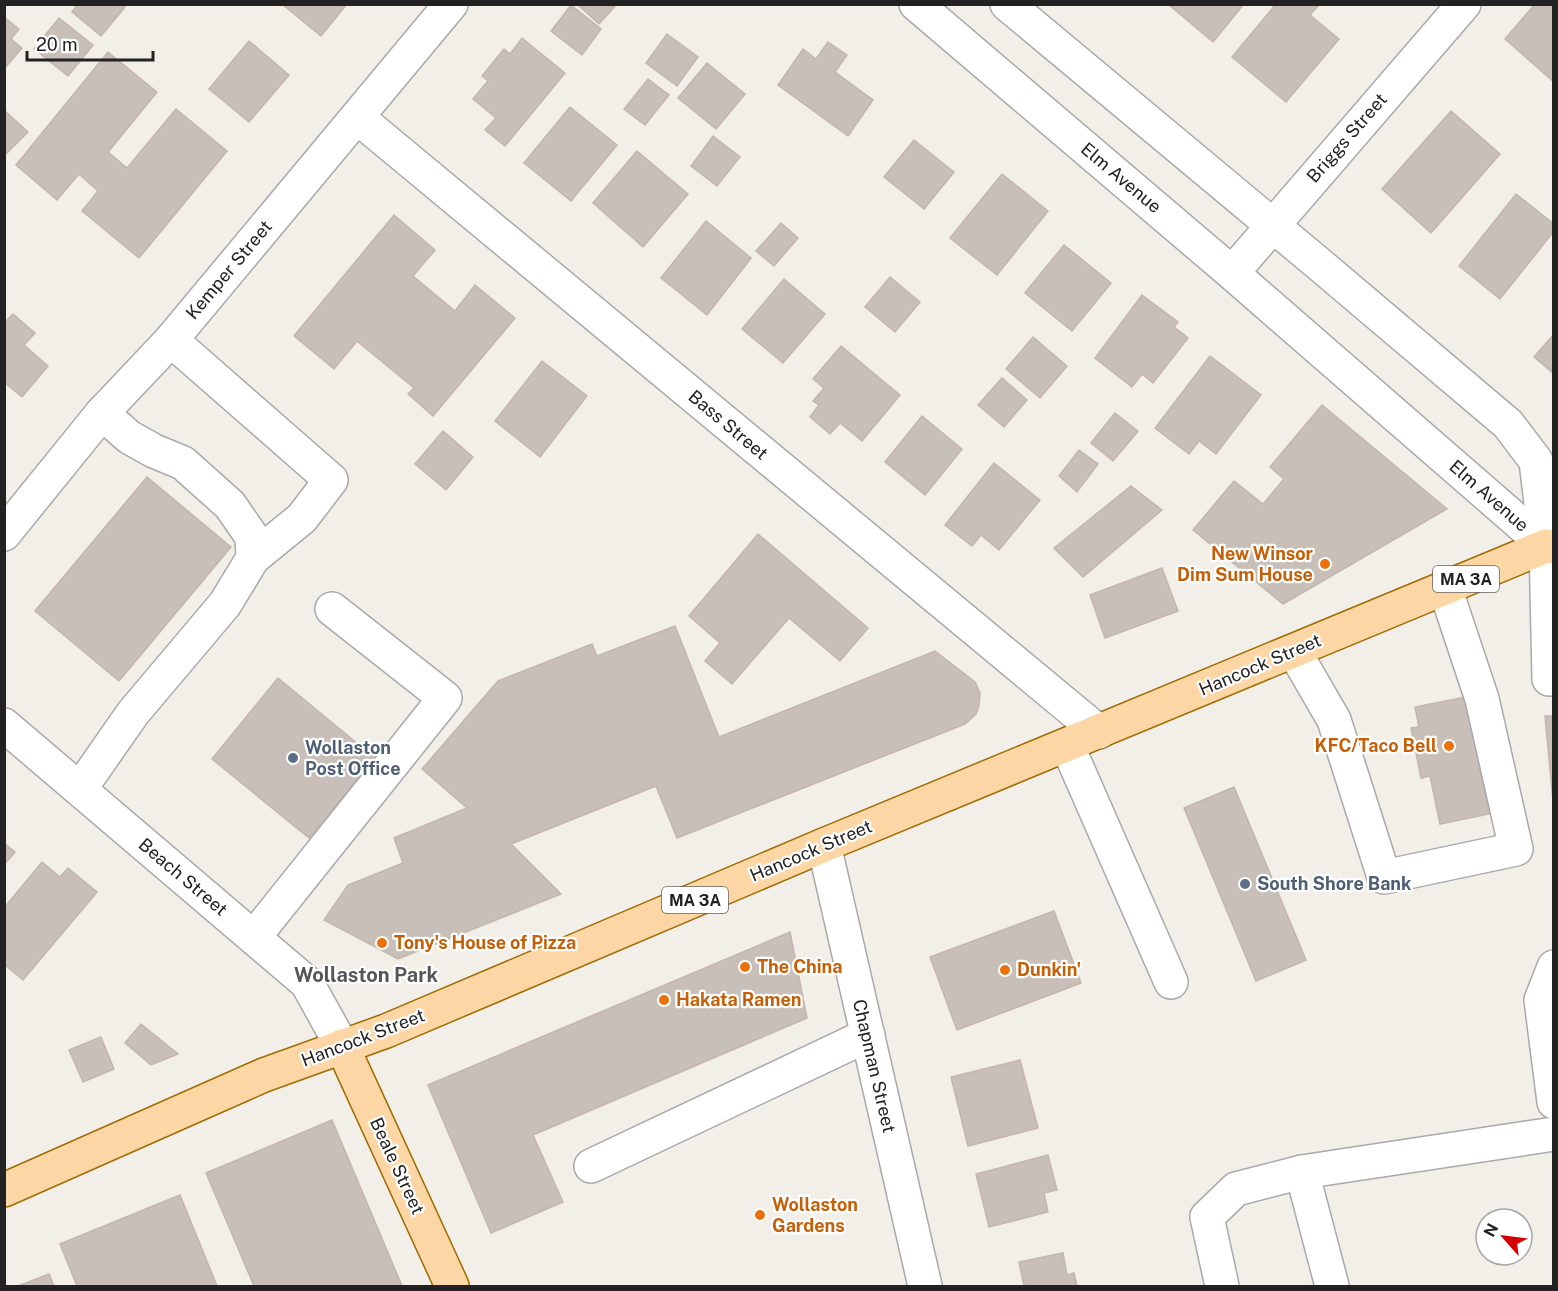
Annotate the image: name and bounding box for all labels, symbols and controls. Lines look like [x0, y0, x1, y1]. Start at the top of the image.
scale bar [27, 24, 153, 62]
text: 20 m [36, 34, 78, 55]
street label: Briggs Street [1302, 89, 1391, 187]
street label: Elm Avenue [1077, 138, 1166, 217]
street label: Kemper Street [181, 216, 276, 323]
street label: Bass Street [684, 385, 772, 464]
street label: Elm Avenue [1445, 456, 1533, 536]
place label: New Winsor Dim Sum House [1177, 543, 1314, 585]
marker: New Winsor Dim Sum House [1318, 557, 1332, 571]
road number: MA 3A [1433, 566, 1499, 592]
street label: Hancock Street [1196, 629, 1324, 700]
place label: KFC/Taco Bell [1315, 735, 1437, 756]
place label: Wollaston Post Office [305, 737, 401, 779]
marker: KFC/Taco Bell [1442, 739, 1456, 753]
marker: Wollaston Post Office [286, 751, 300, 765]
street label: Hancock Street [747, 815, 875, 886]
street label: Beach Street [135, 833, 232, 920]
place label: South Shore Bank [1257, 873, 1412, 894]
marker: South Shore Bank [1238, 877, 1252, 891]
road number: MA 3A [662, 887, 728, 913]
place label: Tony's House of Pizza [394, 932, 576, 953]
marker: Tony's House of Pizza [375, 936, 389, 950]
place label: The China [757, 956, 842, 977]
place label: Dunkin' [1017, 959, 1081, 980]
marker: The China [738, 960, 752, 974]
district label: Wollaston Park [294, 963, 438, 987]
marker: Dunkin' [998, 963, 1012, 977]
place label: Hakata Ramen [676, 989, 801, 1010]
marker: Hakata Ramen [657, 993, 671, 1007]
street label: Chapman Street [849, 997, 900, 1135]
street label: Hancock Street [298, 1004, 428, 1071]
street label: Beale Street [366, 1114, 429, 1217]
place label: Wollaston Gardens [772, 1194, 858, 1236]
north arrow [1474, 1207, 1534, 1267]
marker: Wollaston Gardens [753, 1208, 767, 1222]
text: N [1480, 1220, 1503, 1240]

